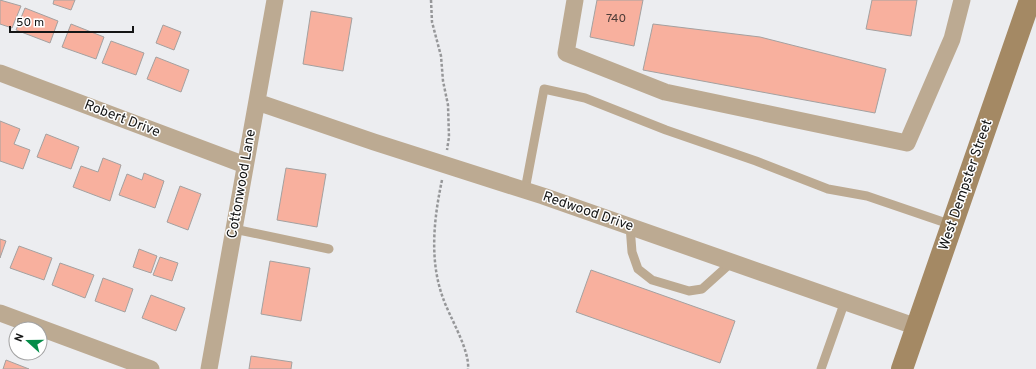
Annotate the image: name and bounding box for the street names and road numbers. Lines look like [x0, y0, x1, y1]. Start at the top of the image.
street label: Robert Drive [82, 97, 162, 141]
street label: West Dempster Street [936, 117, 996, 253]
street label: Cottonwood Lane [224, 128, 260, 240]
street label: Redwood Drive [540, 189, 636, 235]

